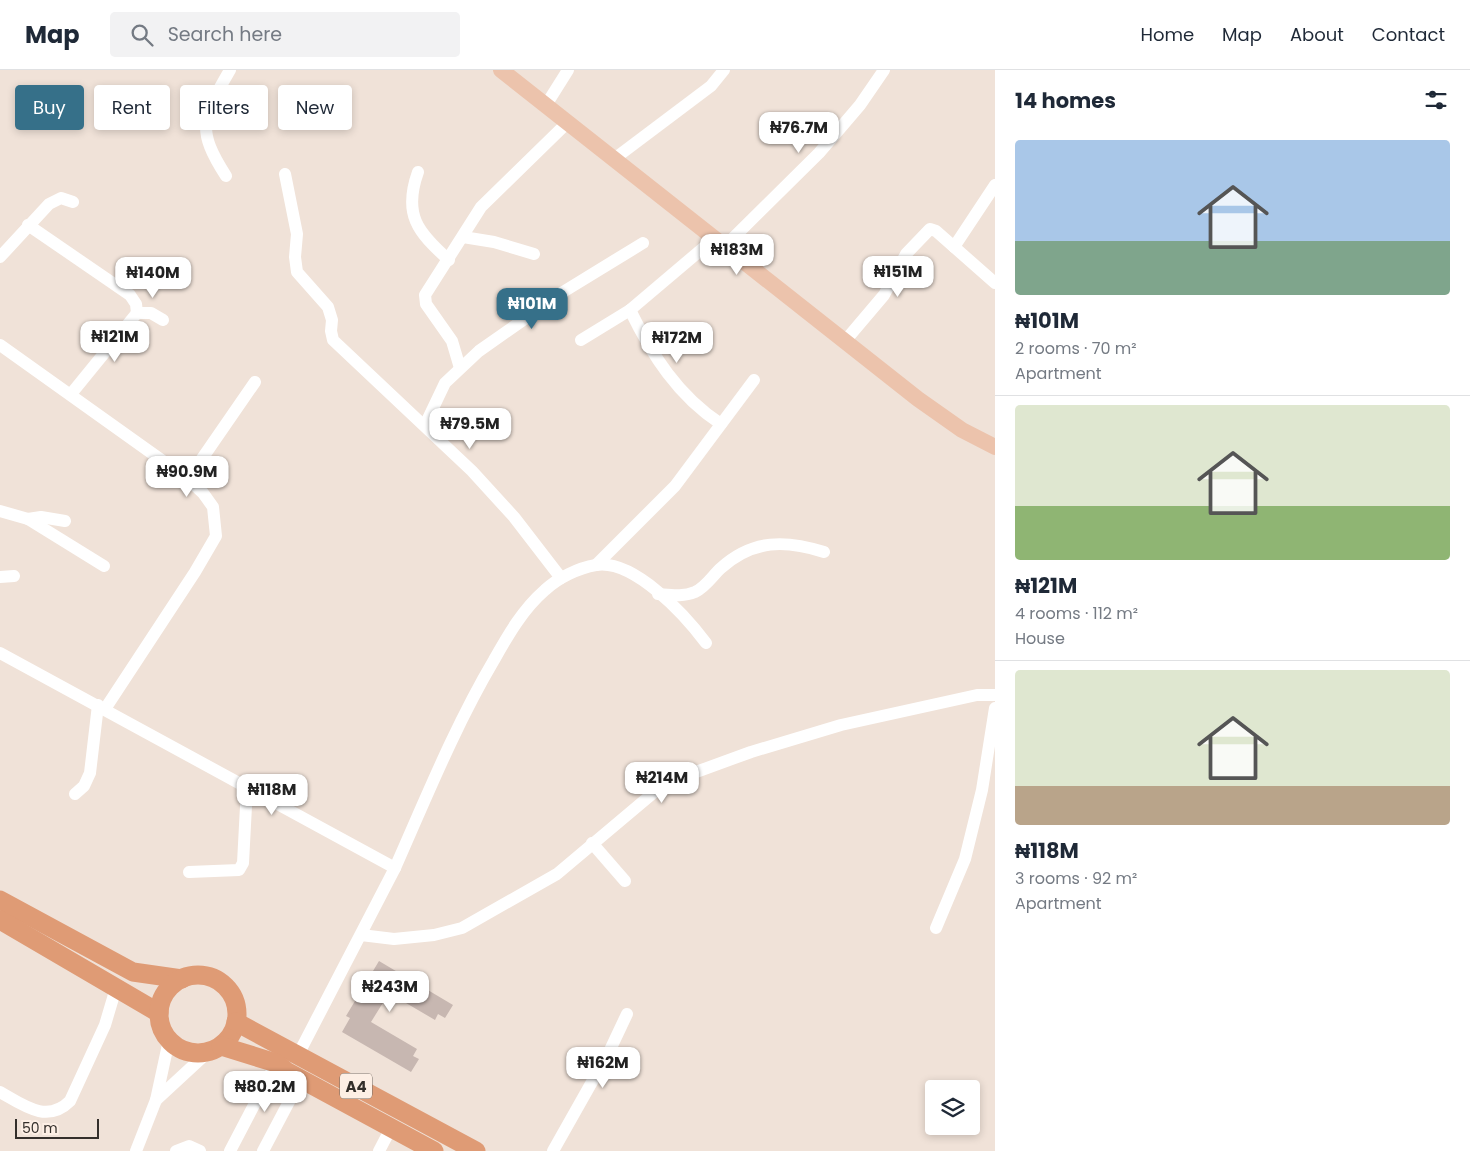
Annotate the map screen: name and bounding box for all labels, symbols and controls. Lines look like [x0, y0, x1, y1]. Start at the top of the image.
search box [110, 12, 460, 57]
text: Map [25, 18, 80, 51]
icon: search [128, 21, 156, 49]
text: Search here [168, 21, 282, 48]
text: Home [1140, 22, 1194, 47]
text: Map [1222, 22, 1262, 47]
text: About [1290, 22, 1344, 47]
text: Contact [1372, 22, 1445, 47]
chip: Buy [15, 85, 84, 130]
chip: Rent [94, 85, 170, 130]
chip: Filters [180, 85, 268, 130]
chip: New [278, 85, 352, 130]
text: 14 homes [1015, 86, 1116, 115]
icon: filters [1422, 86, 1450, 114]
pin: ₦76.7M [758, 112, 840, 154]
text: ₦76.7M [770, 116, 828, 139]
icon: home [1188, 172, 1278, 262]
pin: ₦183M [702, 234, 772, 276]
text: ₦183M [711, 238, 763, 261]
pin: ₦140M [118, 256, 188, 299]
pin: ₦151M [863, 256, 933, 298]
text: ₦151M [874, 260, 922, 283]
text: ₦140M [126, 261, 180, 284]
pin: ₦101M [497, 288, 567, 330]
text: ₦101M [508, 292, 556, 315]
text: ₦101M [1015, 306, 1079, 335]
pin: ₦121M [80, 320, 150, 363]
pin: ₦172M [642, 322, 712, 364]
text: ₦121M [91, 325, 139, 348]
text: ₦172M [652, 326, 702, 349]
text: 2 rooms · 70 m² [1015, 337, 1137, 360]
text: Apartment [1015, 362, 1102, 385]
pin: ₦79.5M [429, 408, 511, 450]
text: ₦79.5M [440, 412, 500, 435]
icon: home [1188, 438, 1278, 528]
pin: ₦90.9M [146, 456, 228, 498]
text: ₦90.9M [157, 460, 217, 483]
text: ₦121M [1015, 571, 1077, 600]
text: 4 rooms · 112 m² [1015, 602, 1138, 625]
text: House [1015, 627, 1065, 650]
icon: home [1188, 703, 1278, 793]
pin: ₦214M [627, 762, 697, 804]
text: ₦214M [636, 766, 688, 789]
pin: ₦118M [237, 774, 307, 816]
text: ₦118M [248, 778, 296, 801]
text: ₦118M [1015, 836, 1079, 865]
text: 3 rooms · 92 m² [1015, 867, 1137, 890]
text: Apartment [1015, 892, 1102, 915]
pin: ₦243M [355, 970, 425, 1013]
text: ₦243M [362, 975, 418, 998]
pin: ₦162M [568, 1046, 638, 1089]
text: ₦162M [577, 1051, 629, 1074]
pin: ₦80.2M [224, 1070, 306, 1113]
road number: A4 [340, 1074, 372, 1098]
text: ₦80.2M [235, 1075, 295, 1098]
map controls [925, 1080, 980, 1135]
button: layers [925, 1080, 980, 1135]
scale bar [15, 1116, 99, 1139]
text: 50 m [22, 1118, 58, 1138]

